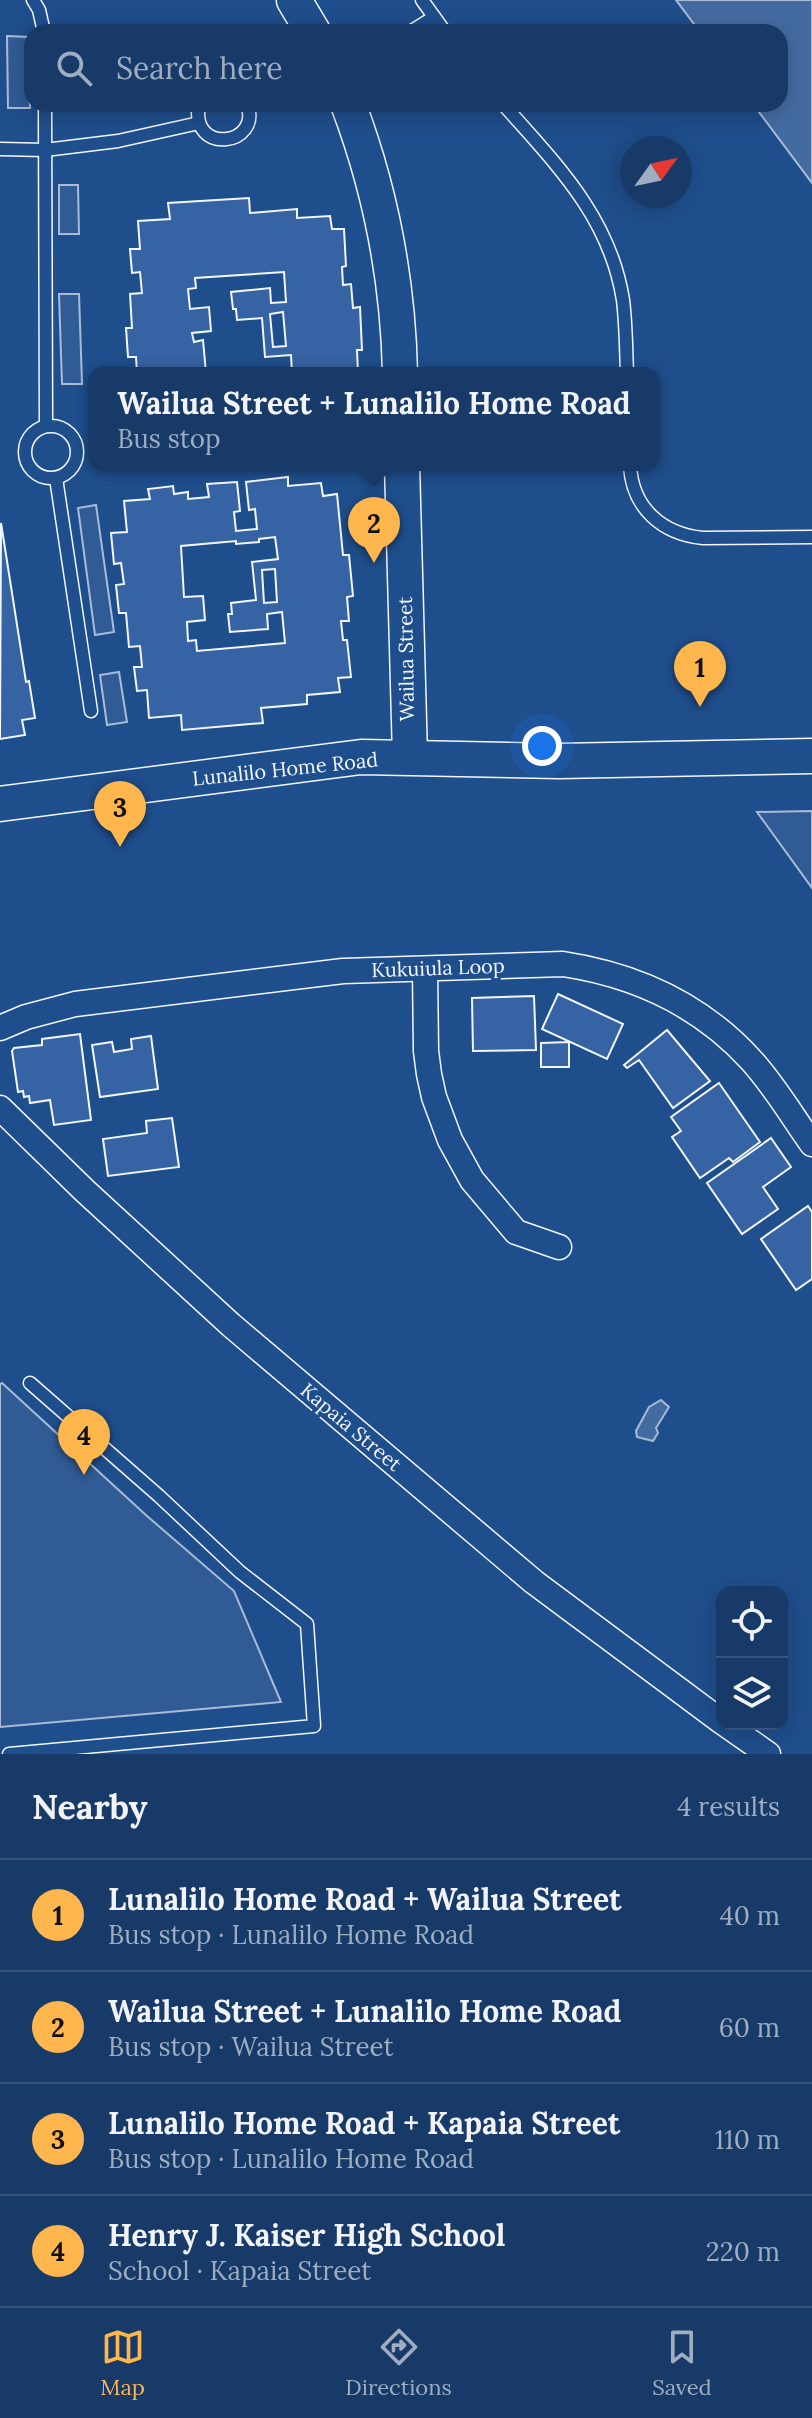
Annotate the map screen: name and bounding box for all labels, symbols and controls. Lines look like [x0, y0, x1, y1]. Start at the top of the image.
search box [24, 24, 788, 112]
icon: search [52, 46, 96, 90]
text: Search here [116, 49, 283, 87]
north arrow [620, 136, 692, 208]
popup [88, 367, 660, 471]
text: Wailua Street + Lunalilo Home Road [117, 384, 631, 422]
text: Bus stop [117, 422, 220, 455]
pin: 2 [348, 497, 400, 563]
street label: Wailua Street [392, 596, 419, 722]
pin: 1 [674, 641, 726, 707]
your location [522, 726, 562, 766]
street label: Lunalilo Home Road [191, 746, 379, 791]
pin: 3 [94, 781, 146, 847]
street label: Kukuiula Loop [371, 953, 505, 982]
street label: Kapaia Street [296, 1377, 407, 1476]
pin: 4 [58, 1409, 110, 1475]
map controls [716, 1586, 788, 1730]
button: locate [716, 1586, 788, 1658]
button: layers [716, 1658, 788, 1730]
text: Nearby [32, 1785, 148, 1828]
text: 4 results [677, 1790, 780, 1823]
text: Lunalilo Home Road + Wailua Street [108, 1880, 621, 1918]
text: 1 [53, 1899, 63, 1932]
text: 40 m [720, 1899, 780, 1932]
text: Bus stop · Lunalilo Home Road [108, 1918, 474, 1951]
text: Wailua Street + Lunalilo Home Road [108, 1992, 621, 2030]
text: 2 [51, 2011, 65, 2044]
text: 60 m [719, 2011, 780, 2044]
text: Bus stop · Wailua Street [108, 2030, 394, 2063]
text: Lunalilo Home Road + Kapaia Street [108, 2104, 620, 2142]
text: 3 [51, 2123, 65, 2156]
text: 110 m [715, 2123, 780, 2156]
text: Bus stop · Lunalilo Home Road [108, 2142, 474, 2175]
text: Henry J. Kaiser High School [108, 2216, 505, 2254]
text: 4 [51, 2235, 65, 2268]
text: 220 m [706, 2235, 780, 2268]
text: School · Kapaia Street [108, 2254, 371, 2287]
tab: Map [100, 2325, 145, 2401]
tab: Directions [345, 2325, 452, 2401]
tab: Saved [652, 2325, 712, 2401]

